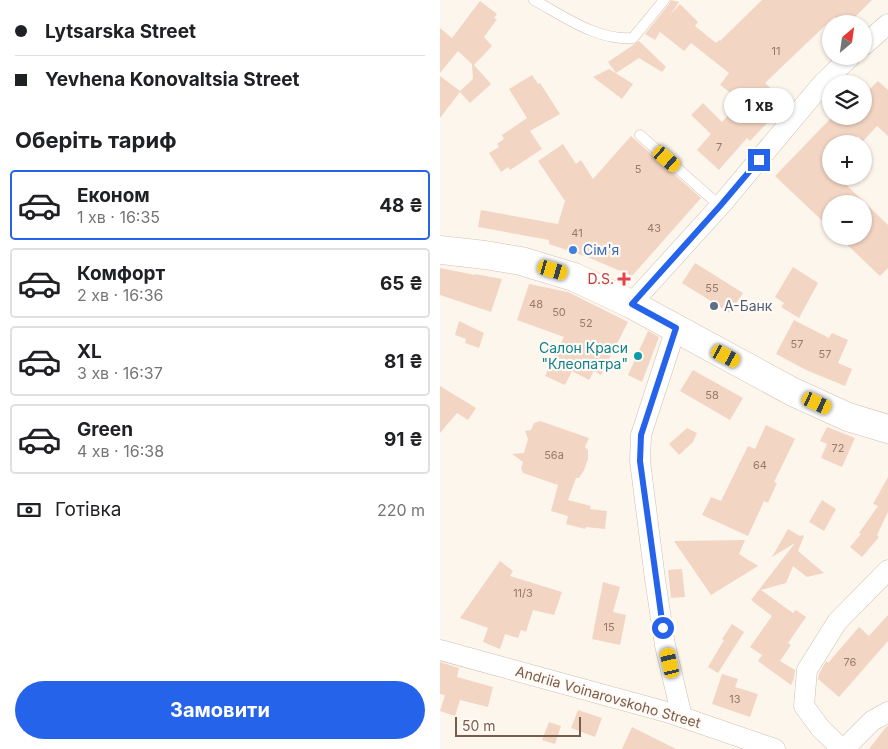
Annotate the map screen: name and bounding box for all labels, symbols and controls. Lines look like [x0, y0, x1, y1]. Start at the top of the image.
north arrow [822, 15, 872, 65]
map controls [822, 15, 872, 245]
text: Lytsarska Street [45, 20, 196, 43]
house number: 11 [772, 44, 780, 58]
text: Yevhena Konovaltsia Street [45, 68, 300, 91]
button: layers [822, 75, 872, 125]
callout: 1 хв [724, 88, 794, 122]
text: 1 хв [744, 95, 774, 115]
text: Оберіть тариф [15, 127, 176, 153]
button: + [822, 135, 872, 185]
house number: 7 [716, 140, 722, 154]
car [650, 143, 683, 175]
route end [748, 149, 770, 171]
house number: 5 [635, 162, 642, 176]
icon: car [17, 183, 62, 228]
text: Економ [77, 184, 150, 207]
text: 48 ₴ [379, 194, 423, 217]
button: − [822, 195, 872, 245]
text: 1 хв · 16:35 [77, 207, 160, 227]
house number: 43 [647, 221, 661, 235]
house number: 41 [571, 226, 583, 240]
place label: Сім'я [583, 241, 619, 258]
marker: Сім'я [567, 244, 579, 256]
car [536, 259, 569, 281]
icon: car [17, 261, 62, 306]
text: Комфорт [77, 262, 165, 285]
place label: D.S. [587, 270, 614, 287]
text: 65 ₴ [380, 272, 423, 295]
marker: D.S. [618, 273, 630, 285]
house number: 55 [705, 281, 719, 295]
text: 2 хв · 16:36 [77, 285, 163, 305]
house number: 48 [529, 297, 543, 311]
place label: А-Банк [724, 297, 773, 314]
marker: А-Банк [708, 300, 720, 312]
house number: 50 [552, 305, 566, 319]
house number: 52 [579, 316, 593, 330]
house number: 57 [791, 337, 803, 351]
icon: car [17, 339, 62, 384]
place label: Салон Краси "Клеопатра" [539, 339, 628, 372]
text: XL [77, 340, 102, 363]
car [709, 342, 742, 370]
house number: 57 [819, 347, 831, 361]
text: 81 ₴ [384, 350, 423, 373]
marker: Салон Краси "Клеопатра" [632, 350, 644, 362]
text: 3 хв · 16:37 [77, 363, 163, 383]
house number: 58 [705, 388, 719, 402]
car [800, 390, 833, 416]
icon: car [17, 417, 62, 462]
text: Green [77, 418, 133, 441]
text: 91 ₴ [384, 428, 423, 451]
text: 4 хв · 16:38 [77, 441, 164, 461]
house number: 72 [832, 441, 844, 455]
house number: 56а [544, 448, 564, 462]
house number: 64 [753, 458, 767, 472]
icon: cash [15, 496, 43, 524]
text: Готівка [55, 498, 121, 521]
text: 220 m [377, 500, 425, 520]
house number: 11/3 [513, 586, 533, 600]
route start [652, 617, 674, 639]
house number: 15 [603, 620, 615, 634]
car [659, 647, 680, 679]
house number: 76 [844, 655, 857, 669]
street label: Andriia Voinarovskoho Street [514, 662, 703, 731]
button: Замовити [15, 681, 425, 739]
house number: 13 [729, 692, 741, 706]
scale bar [455, 714, 581, 737]
text: 50 m [462, 717, 496, 734]

